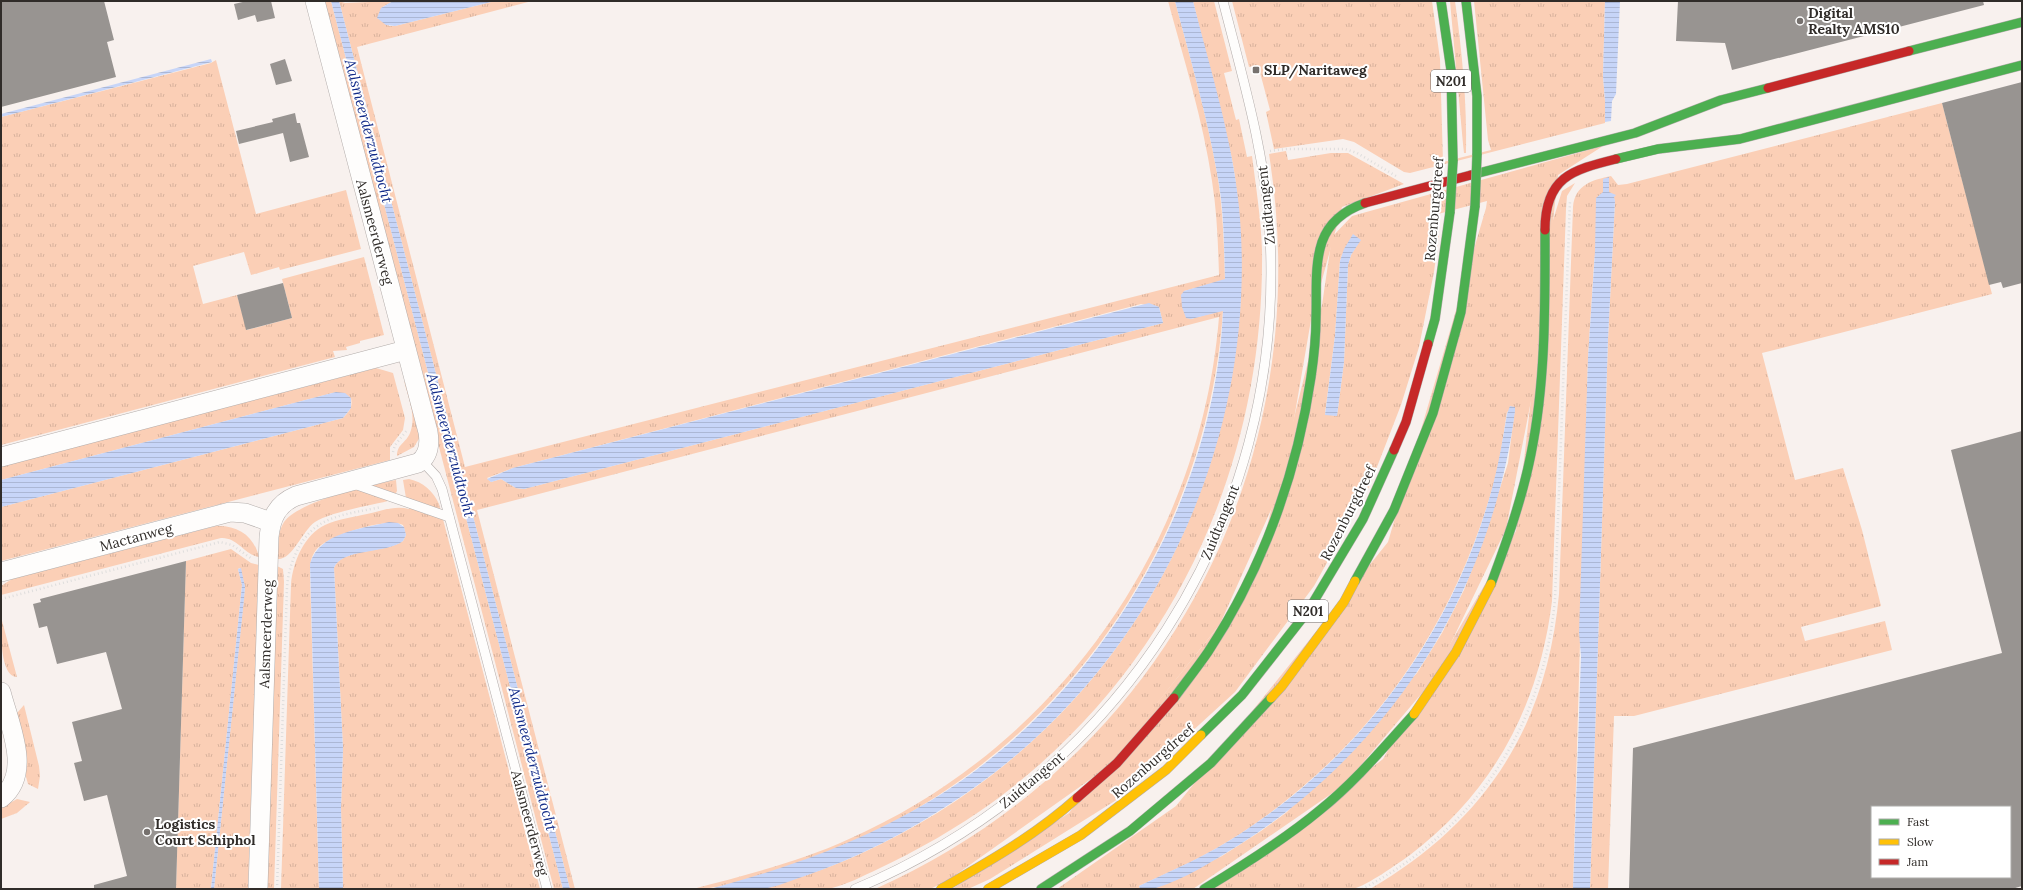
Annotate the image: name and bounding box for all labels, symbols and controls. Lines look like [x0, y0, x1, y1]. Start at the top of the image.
place label: Digital Realty AMS10 [1808, 4, 1900, 38]
marker: Digital Realty AMS10 [1795, 16, 1805, 26]
water label: Aalsmeerderzuidtocht [340, 56, 397, 206]
place label: SLP/Naritaweg [1264, 61, 1368, 79]
marker: SLP/Naritaweg [1251, 65, 1261, 75]
road number: N201 [1431, 70, 1471, 92]
street label: Rozenburgdreef [1420, 155, 1448, 262]
street label: Zuidtangent [1253, 164, 1279, 245]
street label: Aalsmeerderweg [352, 176, 398, 287]
water label: Aalsmeerderzuidtocht [422, 370, 479, 520]
street label: Rozenburgdreef [1316, 461, 1380, 564]
street label: Zuidtangent [1197, 481, 1243, 562]
street label: Mactanweg [98, 519, 175, 555]
street label: Aalsmeerderweg [255, 579, 277, 690]
road number: N201 [1288, 600, 1328, 622]
water label: Aalsmeerderzuidtocht [504, 684, 561, 834]
street label: Rozenburgdreef [1108, 719, 1199, 802]
street label: Zuidtangent [996, 747, 1069, 812]
street label: Aalsmeerderweg [507, 767, 553, 878]
legend [1871, 806, 2011, 878]
text: Fast [1907, 814, 1930, 829]
place label: Logistics Court Schiphol [155, 815, 256, 849]
marker: Logistics Court Schiphol [142, 827, 152, 837]
text: Slow [1907, 834, 1934, 849]
text: Jam [1906, 854, 1928, 869]

